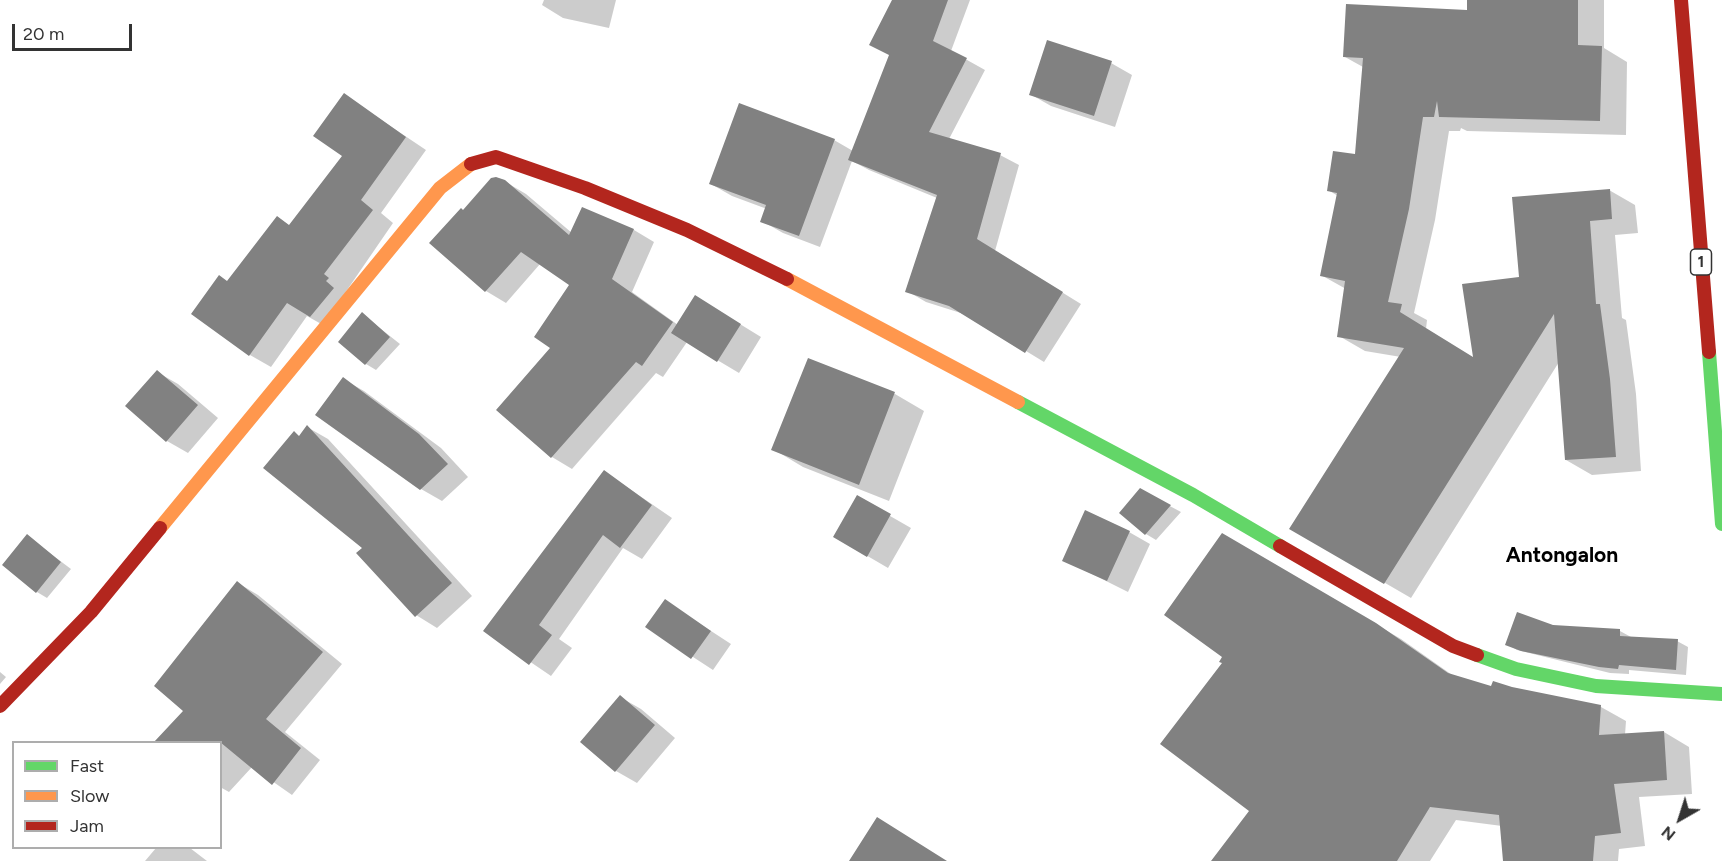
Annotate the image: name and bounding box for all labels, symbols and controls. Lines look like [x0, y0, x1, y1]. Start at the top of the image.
scale bar [15, 12, 135, 50]
text: 20 m [23, 23, 64, 45]
road number: 1 [1690, 249, 1712, 275]
district label: Antongalon [1506, 543, 1618, 569]
legend [12, 741, 222, 849]
text: Fast [70, 755, 104, 777]
text: Slow [70, 785, 109, 807]
north arrow [1650, 789, 1710, 849]
text: Jam [70, 815, 104, 837]
text: N [1658, 822, 1679, 845]

